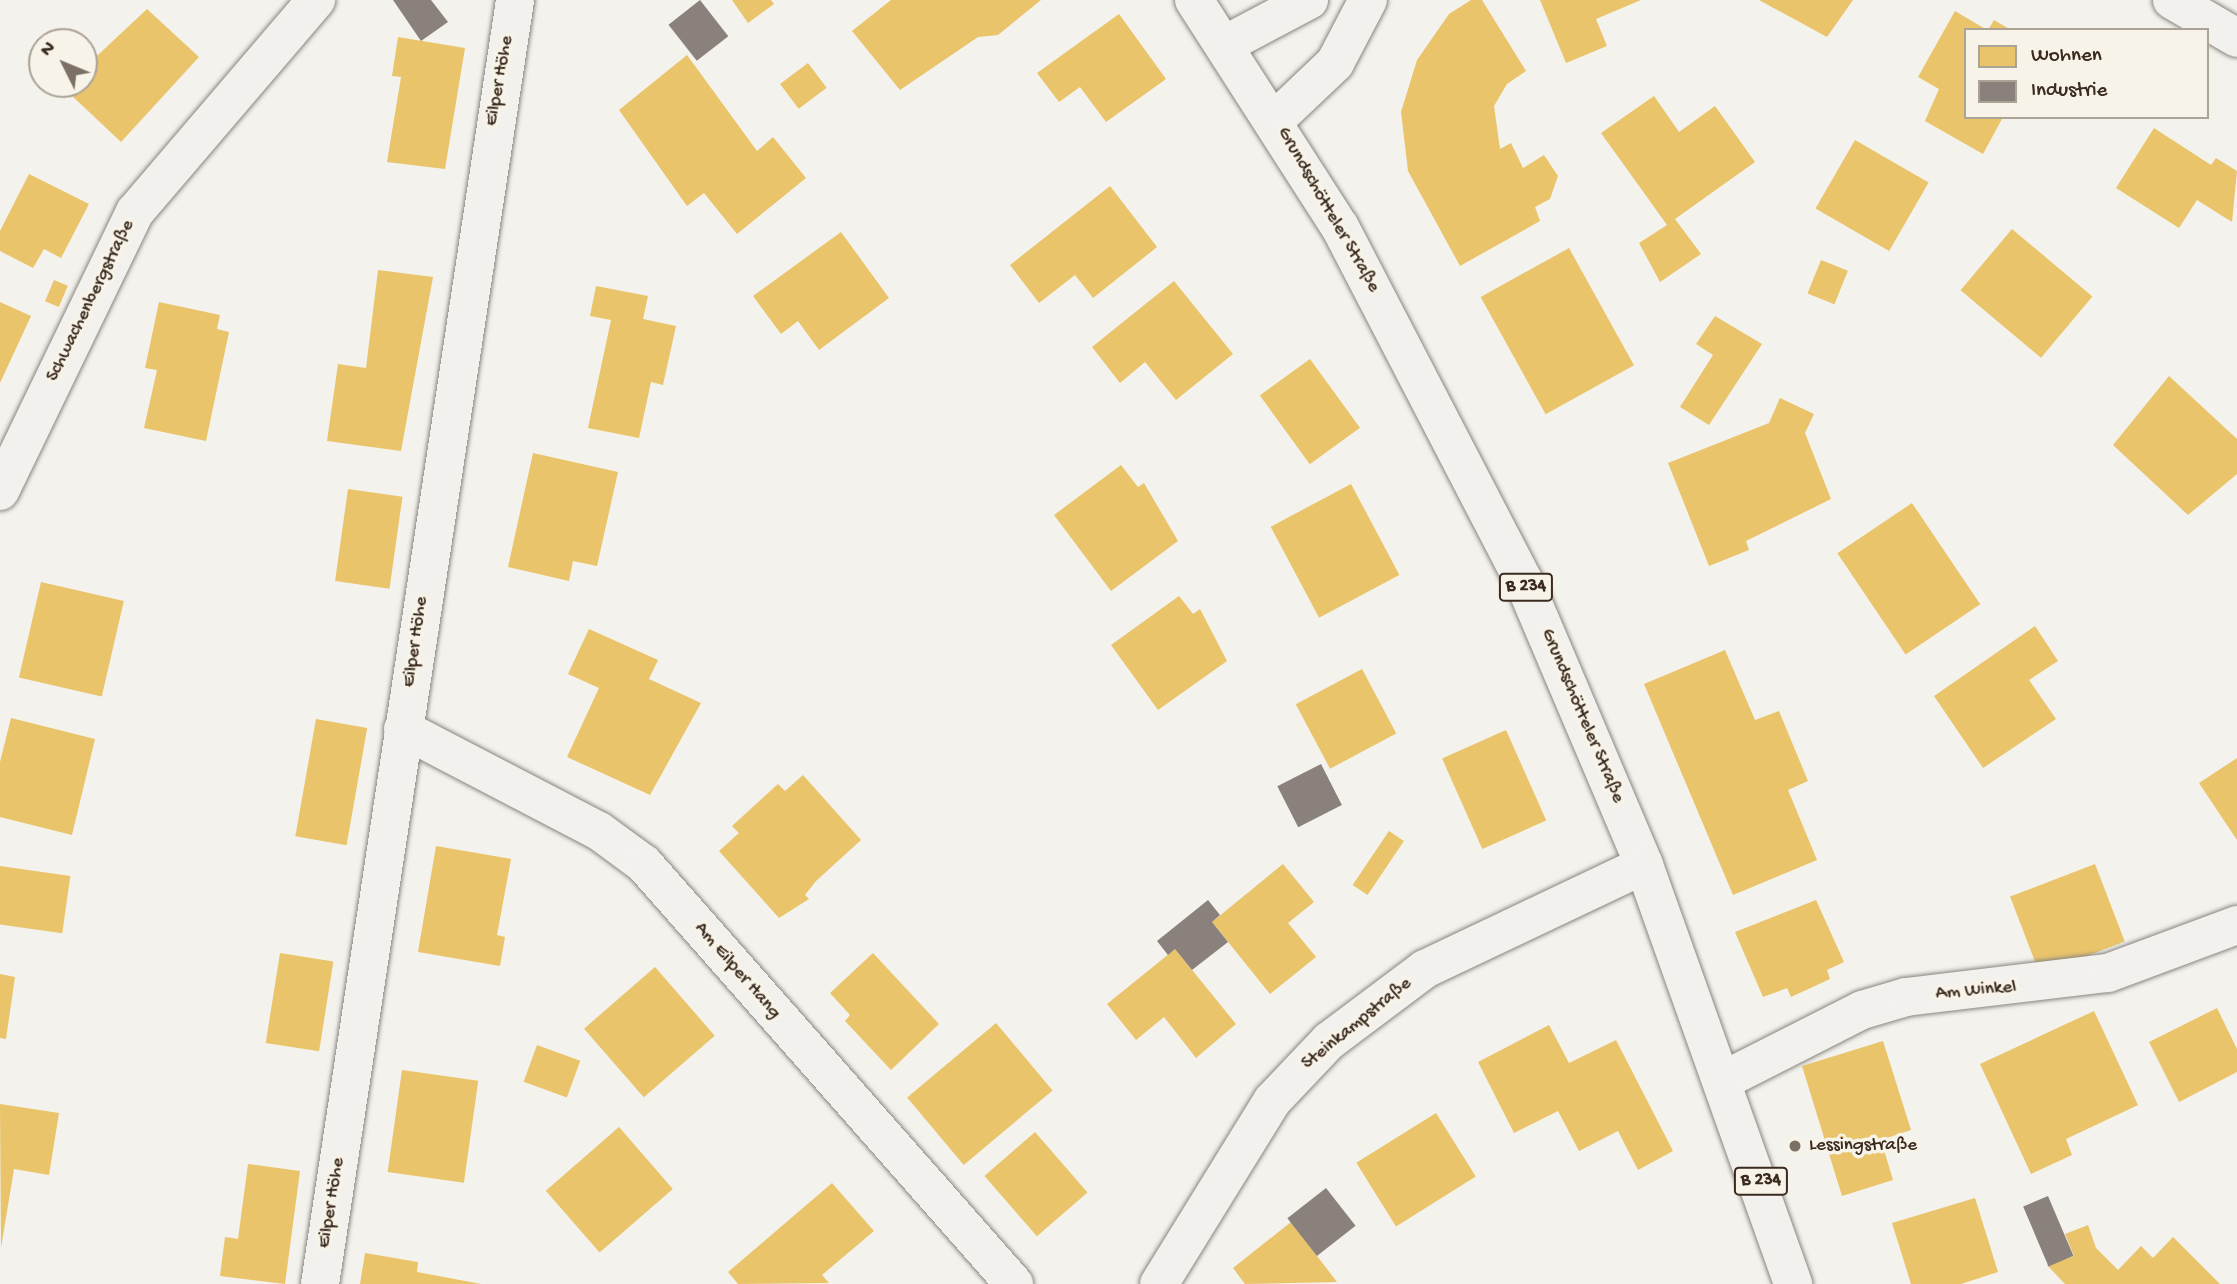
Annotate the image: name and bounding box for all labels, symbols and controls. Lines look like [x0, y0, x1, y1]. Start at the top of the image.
north arrow [28, 28, 98, 98]
legend [1964, 28, 2209, 119]
street label: Eilper Höhe [481, 34, 519, 128]
text: N [36, 37, 61, 62]
text: Wohnen [2031, 44, 2102, 69]
text: Industrie [2031, 79, 2107, 104]
street label: Grundschötteler Straße [1271, 123, 1385, 297]
street label: Schwachenbergstraße [42, 216, 140, 386]
road number: B 234 [1498, 572, 1554, 602]
street label: Eilper Höhe [398, 595, 434, 689]
street label: Grundschötteler Straße [1535, 625, 1629, 807]
street label: Am Eilper Hang [689, 918, 785, 1024]
street label: Steinkampstraße [1297, 973, 1417, 1075]
street label: Am Winkel [1935, 976, 2017, 1006]
place label: Lessingstraße [1809, 1135, 1917, 1157]
marker: Lessingstraße [1787, 1138, 1803, 1154]
street label: Eilper Höhe [314, 1156, 350, 1250]
road number: B 234 [1733, 1166, 1789, 1196]

